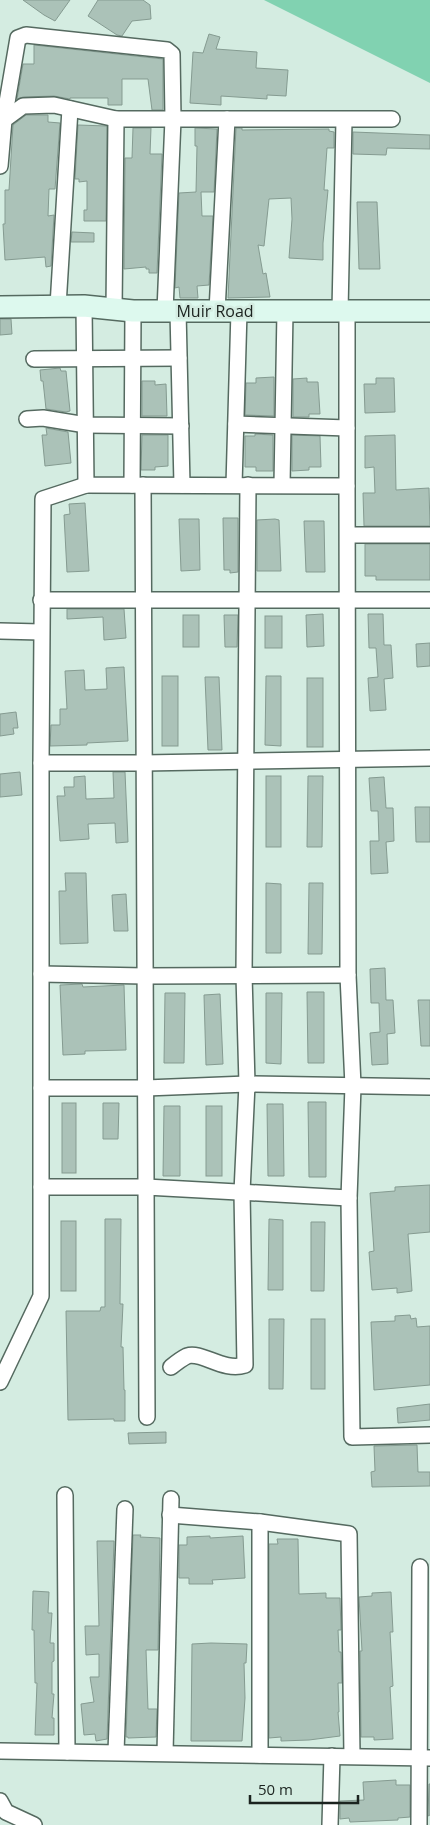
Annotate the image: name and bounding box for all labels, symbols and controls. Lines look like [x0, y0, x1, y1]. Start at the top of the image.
street label: Muir Road [176, 300, 254, 322]
scale bar [250, 1772, 358, 1804]
text: 50 m [258, 1779, 293, 1799]

